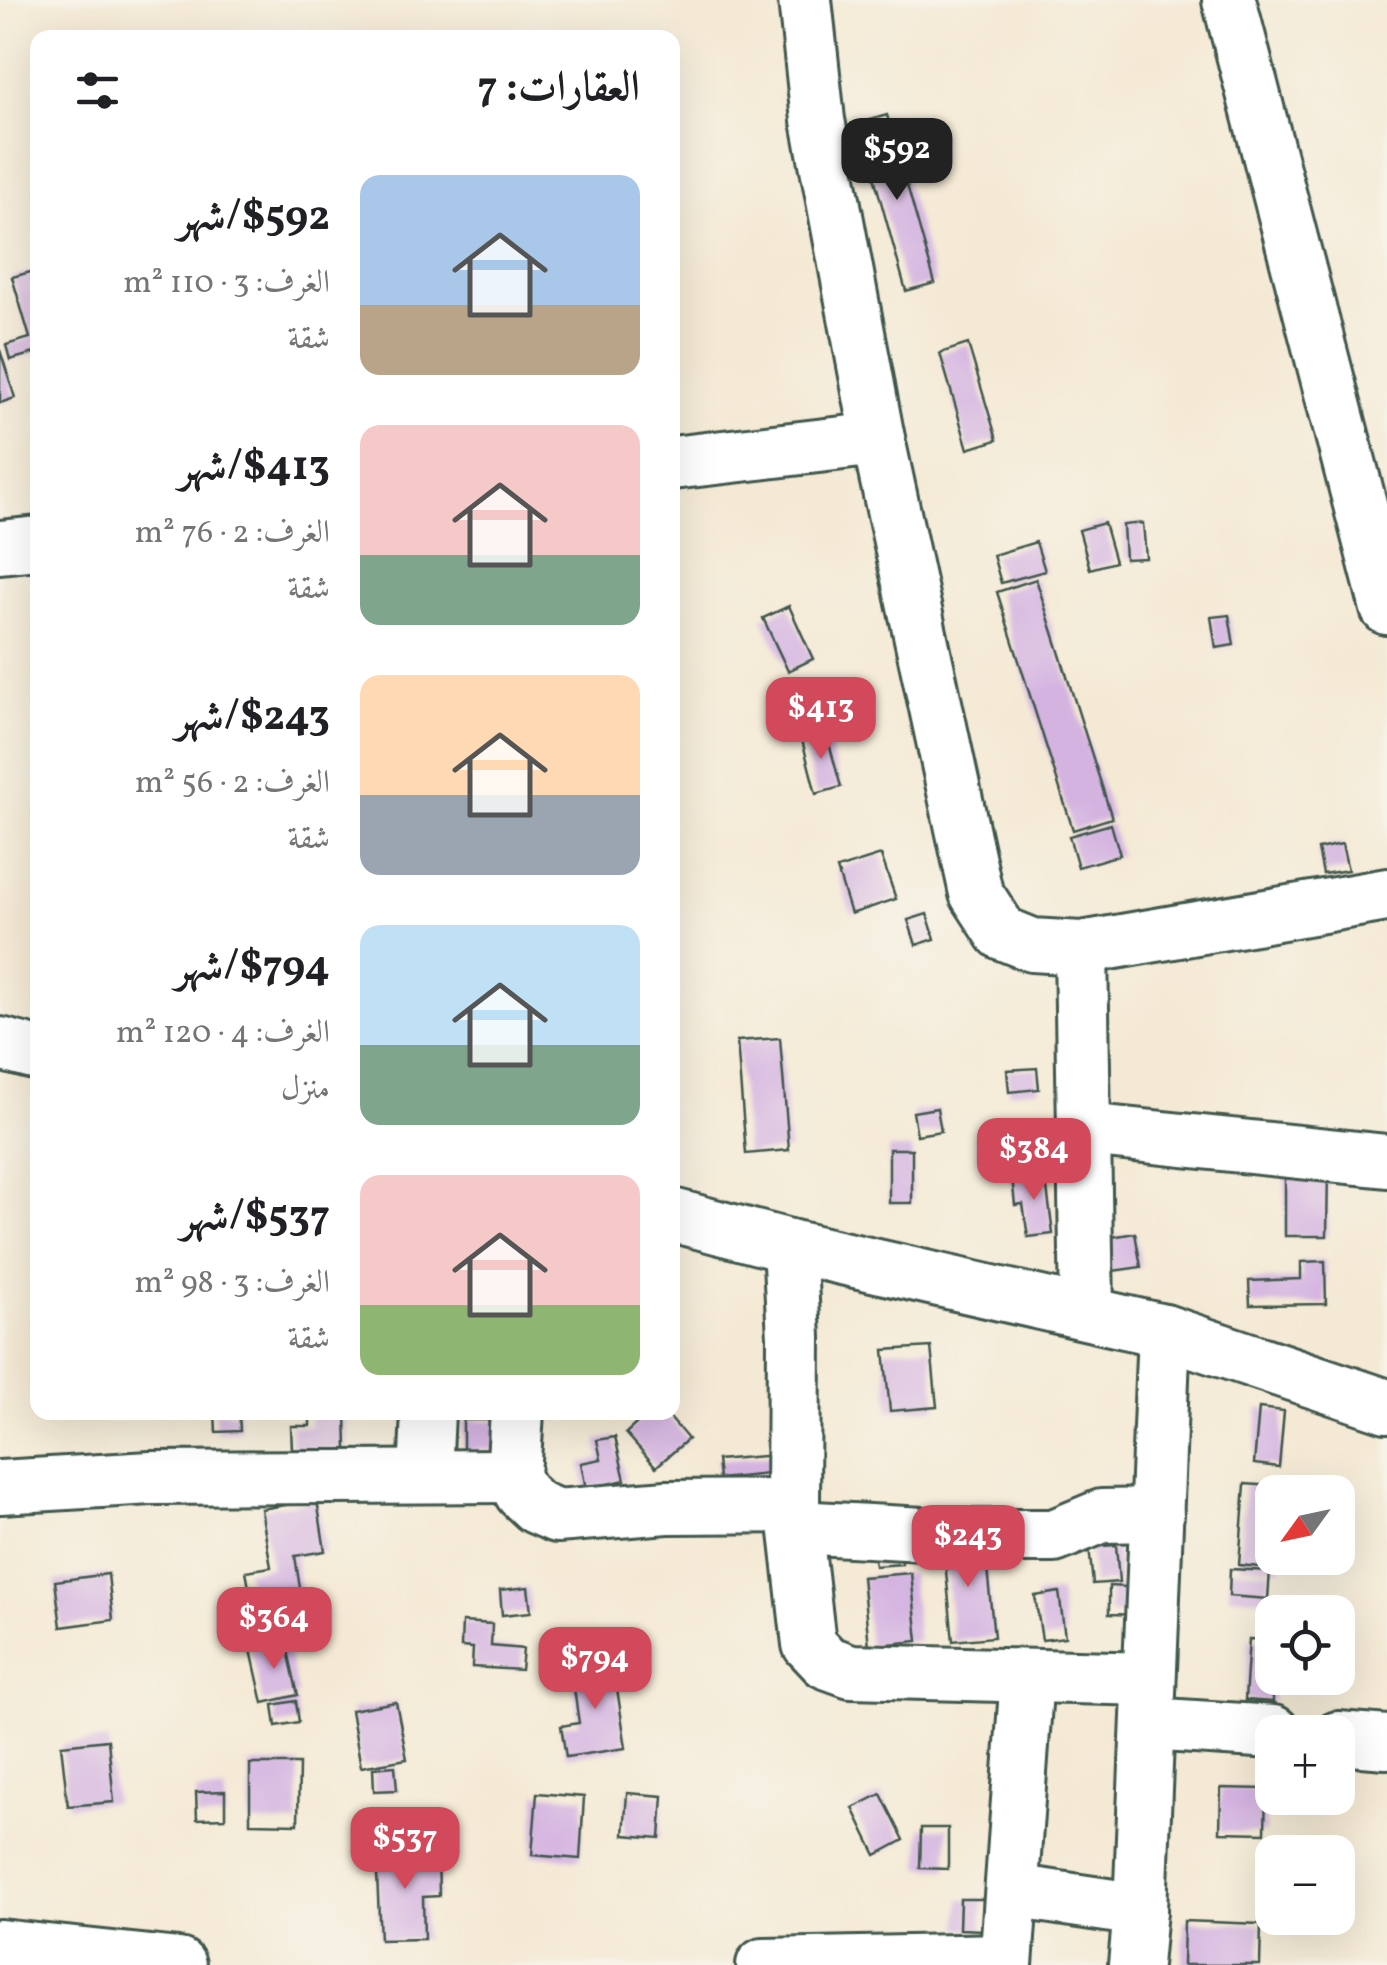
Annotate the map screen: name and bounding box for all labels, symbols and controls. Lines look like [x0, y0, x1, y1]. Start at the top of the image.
text: العقارات: 7 [477, 60, 640, 119]
icon: filters [70, 63, 125, 118]
pin: $592 [838, 118, 956, 203]
text: $592 [863, 128, 931, 172]
text: $592/شهر [177, 189, 330, 248]
icon: home [440, 215, 560, 335]
text: الغرف: 3 · 110 m² [123, 262, 330, 306]
text: شقة [288, 318, 330, 362]
text: $413/شهر [178, 439, 330, 498]
icon: home [440, 465, 560, 585]
text: الغرف: 2 · 76 m² [135, 512, 330, 556]
text: شقة [288, 568, 330, 612]
pin: $413 [762, 677, 880, 762]
text: $413 [788, 687, 854, 731]
text: $243/شهر [176, 689, 330, 748]
icon: home [440, 715, 560, 835]
text: الغرف: 2 · 56 m² [135, 762, 330, 806]
text: شقة [288, 818, 330, 862]
text: $794/شهر [175, 939, 330, 998]
icon: home [440, 965, 560, 1085]
text: الغرف: 4 · 120 m² [116, 1012, 330, 1056]
text: منزل [281, 1068, 330, 1112]
pin: $384 [975, 1118, 1093, 1203]
text: $384 [999, 1128, 1069, 1172]
text: $537/شهر [181, 1189, 330, 1248]
icon: home [440, 1215, 560, 1335]
text: الغرف: 3 · 98 m² [134, 1262, 330, 1306]
text: شقة [288, 1318, 330, 1362]
north arrow [1255, 1475, 1355, 1575]
map controls [1255, 1475, 1355, 1935]
pin: $243 [909, 1505, 1027, 1590]
text: $243 [934, 1515, 1002, 1559]
pin: $364 [215, 1587, 333, 1672]
button: locate [1255, 1595, 1355, 1695]
text: $364 [239, 1597, 309, 1641]
pin: $794 [536, 1627, 654, 1712]
text: $794 [560, 1637, 630, 1681]
button: + [1255, 1715, 1355, 1815]
pin: $537 [346, 1807, 464, 1892]
text: $537 [373, 1817, 437, 1861]
button: − [1255, 1835, 1355, 1935]

